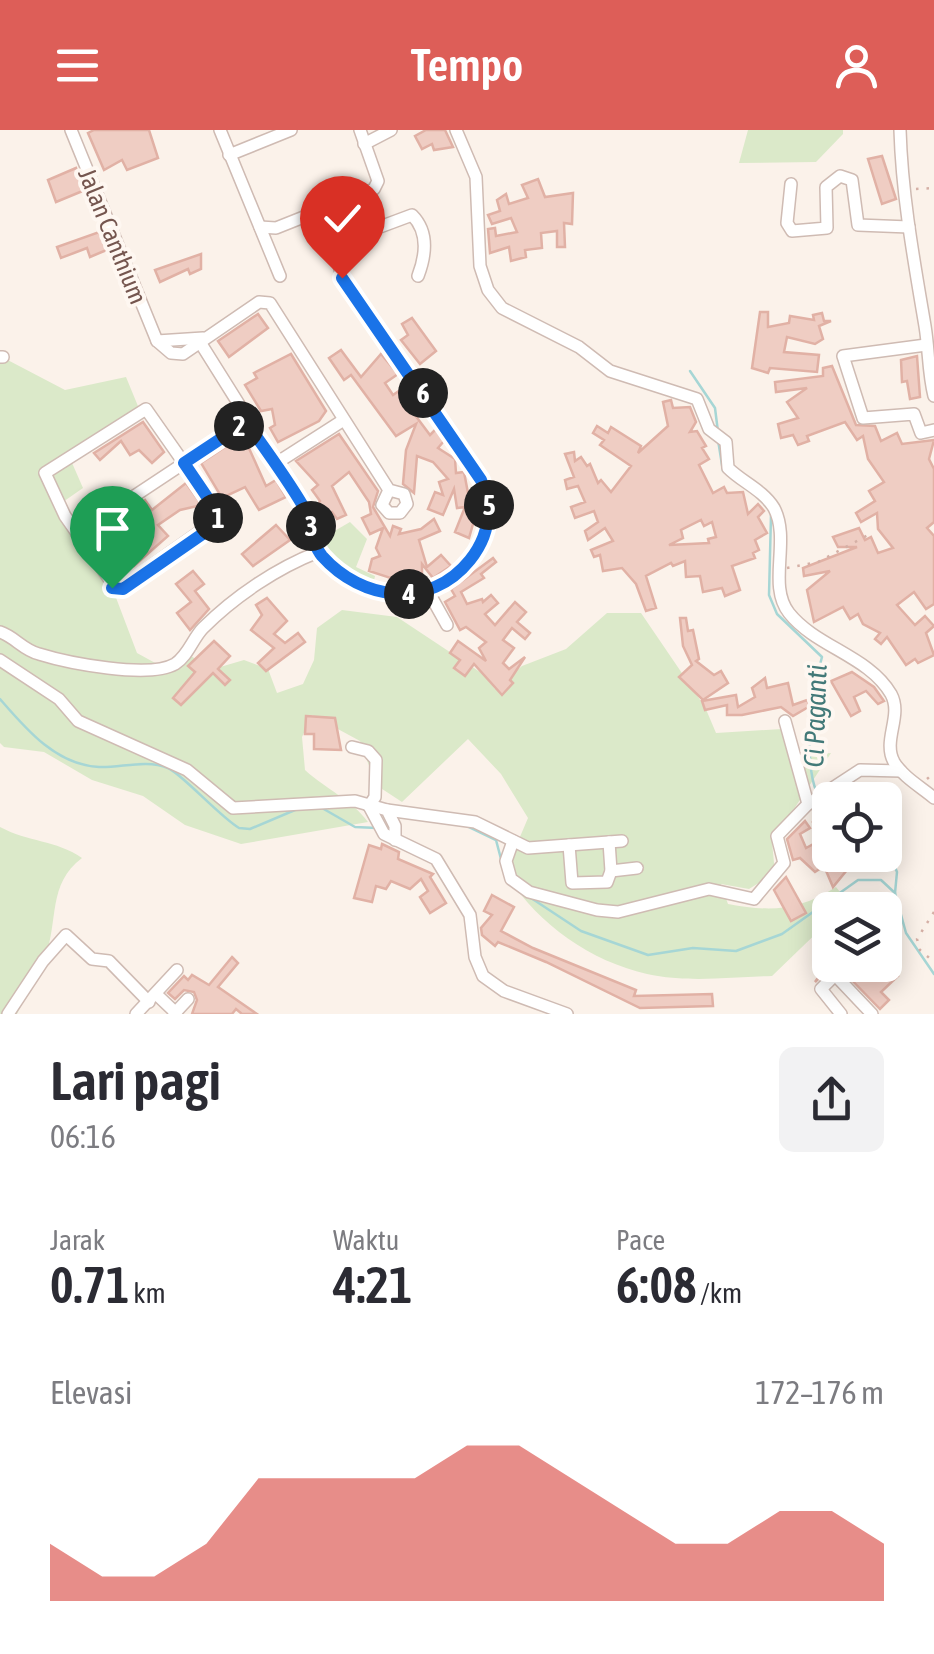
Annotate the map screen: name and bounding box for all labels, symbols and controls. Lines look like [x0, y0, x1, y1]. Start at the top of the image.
icon: menu [50, 38, 105, 93]
icon: person [829, 38, 884, 93]
text: Tempo [411, 39, 523, 91]
street label: Jalan Canthium [73, 164, 153, 308]
pin [300, 176, 385, 279]
icon: check [315, 191, 370, 246]
pin: 6 [398, 368, 448, 418]
text: 6 [416, 377, 430, 409]
pin: 2 [214, 401, 264, 451]
text: 2 [232, 410, 246, 442]
pin: 5 [464, 480, 514, 530]
pin [70, 486, 155, 589]
text: 5 [482, 489, 496, 521]
pin: 1 [193, 493, 243, 543]
icon: arrive [85, 501, 140, 556]
pin: 3 [286, 501, 336, 551]
text: 1 [211, 502, 225, 534]
text: 3 [304, 510, 318, 542]
pin: 4 [384, 569, 434, 619]
text: 4 [402, 578, 416, 610]
water label: Ci Paganti [797, 664, 833, 768]
map controls [812, 782, 902, 982]
button: locate [812, 782, 902, 872]
button: layers [812, 892, 902, 982]
button: share [779, 1047, 884, 1152]
text: Lari pagi [50, 1049, 221, 1112]
text: 06:16 [50, 1118, 116, 1155]
text: Jarak [50, 1224, 105, 1256]
text: Waktu [333, 1224, 399, 1256]
text: Pace [616, 1224, 665, 1256]
text: 0.71 [50, 1256, 129, 1314]
text: 4:21 [333, 1256, 412, 1314]
text: 6:08 [616, 1256, 696, 1314]
text: km [129, 1277, 166, 1309]
text: /km [696, 1277, 742, 1309]
text: Elevasi [50, 1374, 132, 1411]
text: 172–176 m [755, 1374, 884, 1411]

